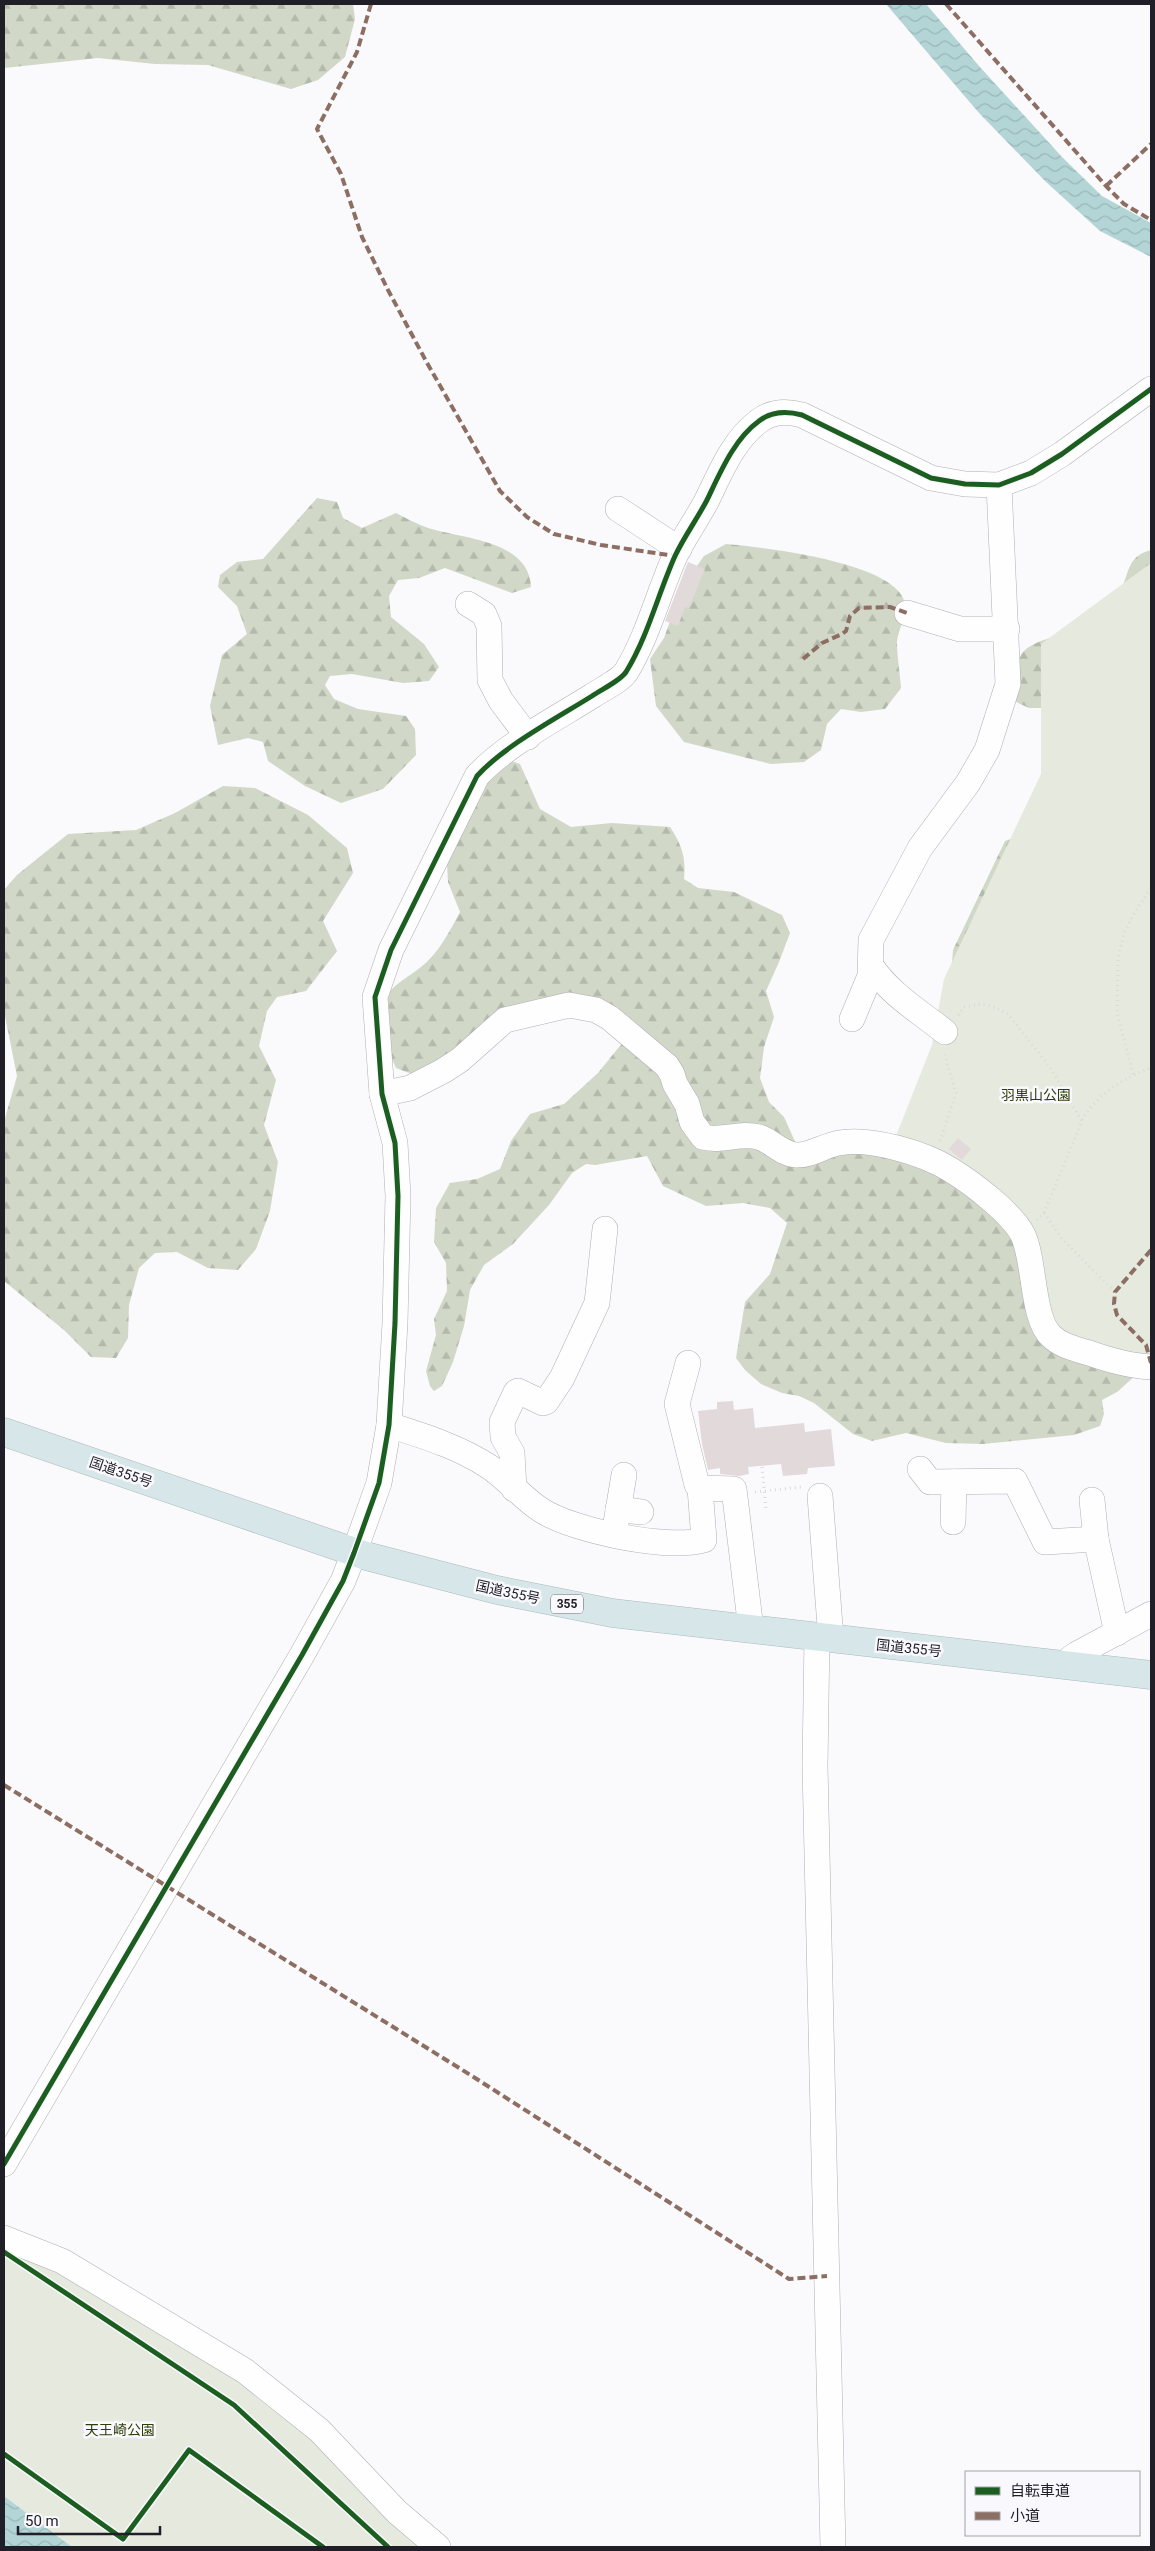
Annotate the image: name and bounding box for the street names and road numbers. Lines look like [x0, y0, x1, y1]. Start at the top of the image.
street label: 国道355号 [87, 1454, 155, 1490]
street label: 国道355号 [474, 1577, 542, 1607]
road number: 355 [551, 1595, 583, 1614]
street label: 国道355号 [876, 1637, 942, 1659]

